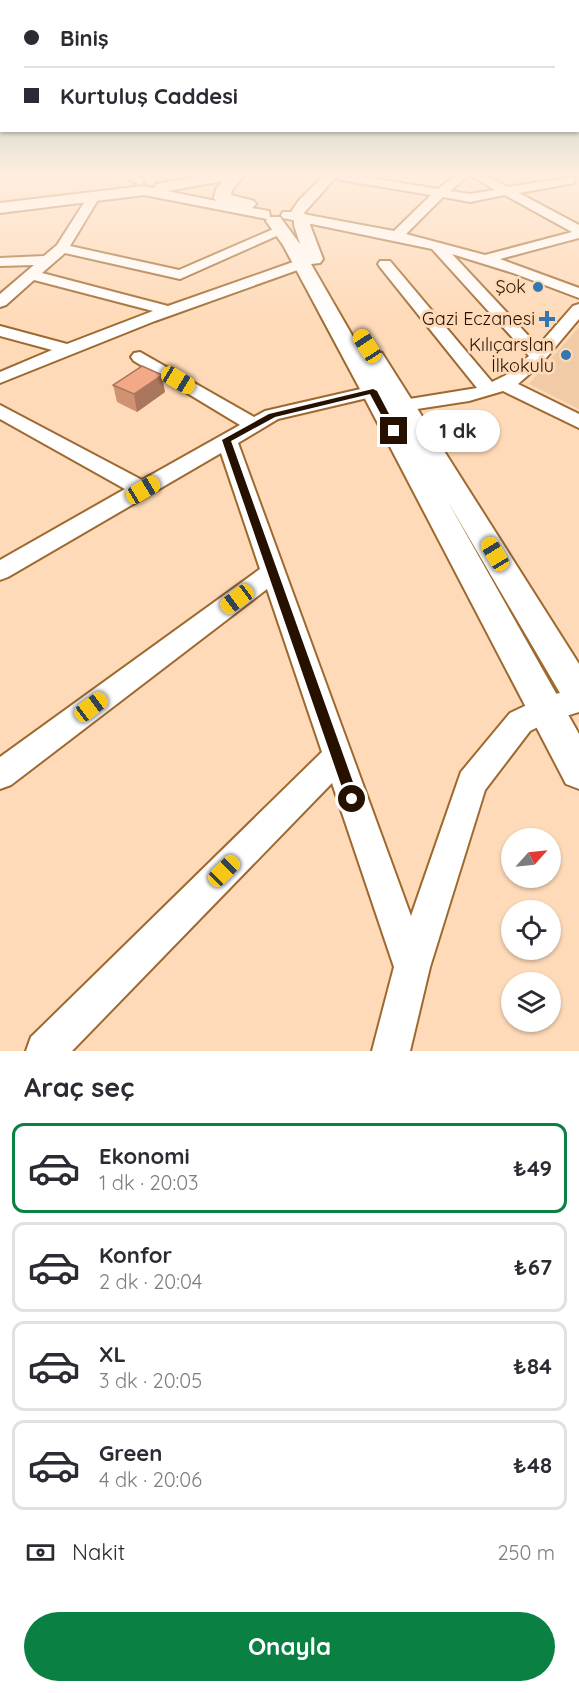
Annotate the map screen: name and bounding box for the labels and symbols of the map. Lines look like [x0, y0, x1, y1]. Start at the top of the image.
place label: Şok [495, 275, 526, 298]
marker: Şok [531, 280, 545, 294]
place label: Gazi Eczanesi [422, 307, 535, 330]
marker: Gazi Eczanesi [540, 312, 554, 326]
car [350, 326, 384, 366]
place label: Kılıçarslan İlkokulu [469, 333, 554, 377]
marker: Kılıçarslan İlkokulu [559, 348, 573, 362]
car [158, 363, 198, 397]
callout: 1 dk [415, 410, 499, 452]
route end [380, 417, 407, 444]
car [123, 473, 163, 507]
car [478, 534, 512, 574]
car [217, 581, 257, 617]
car [71, 689, 111, 725]
route start [338, 785, 365, 812]
north arrow [501, 828, 561, 888]
car [205, 852, 243, 890]

